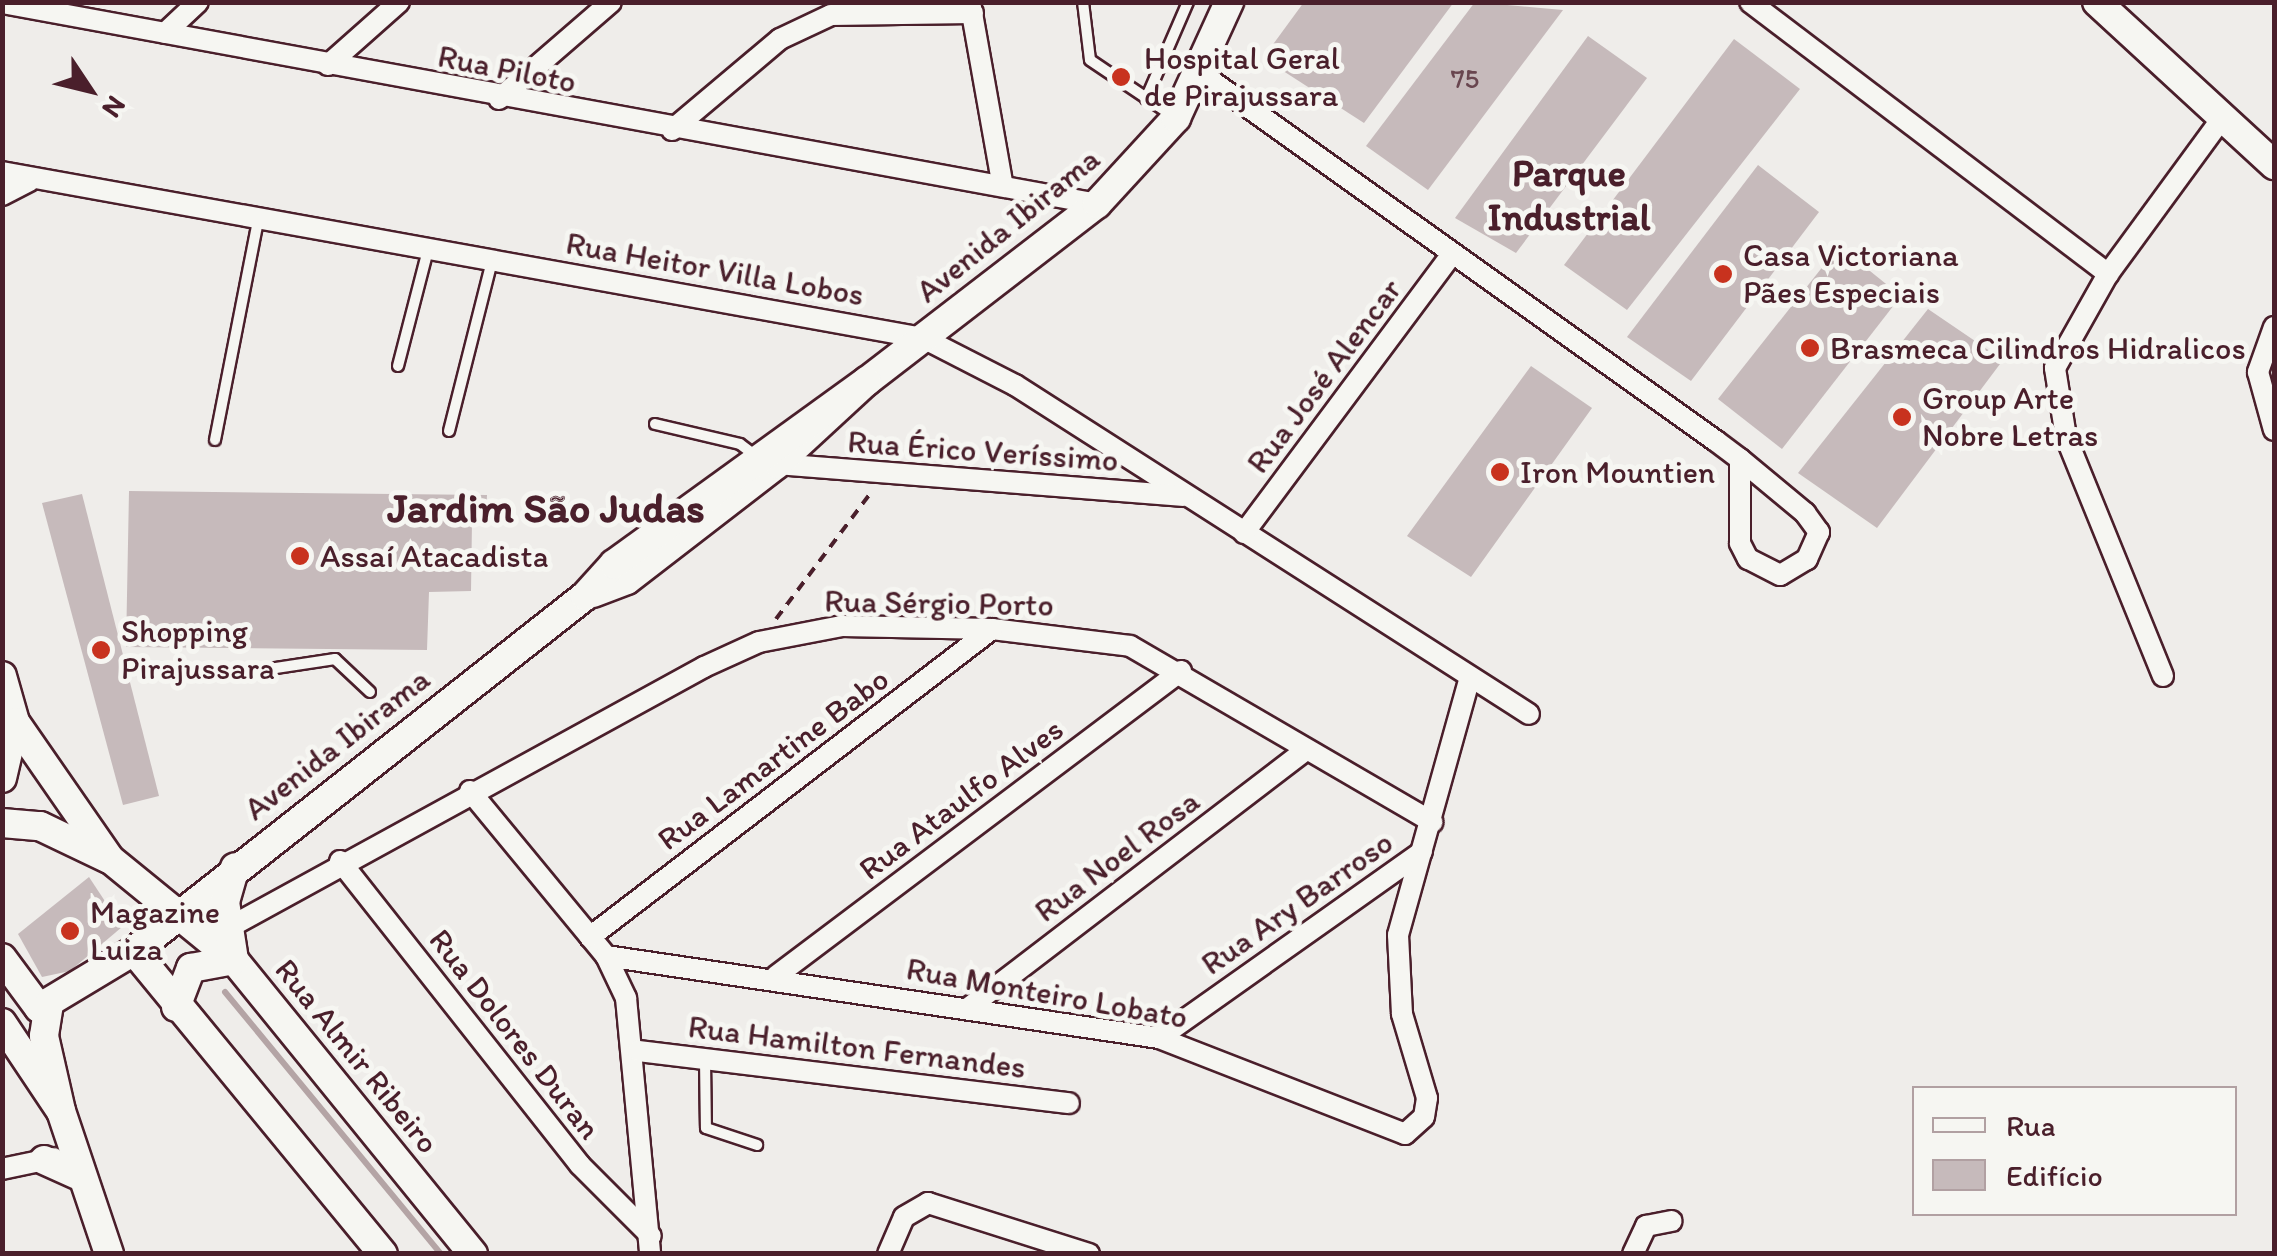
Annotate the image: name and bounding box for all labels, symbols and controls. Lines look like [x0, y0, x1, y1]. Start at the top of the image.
street label: Rua Piloto [435, 37, 579, 101]
north arrow [40, 40, 140, 140]
place label: Hospital Geral de Pirajussara [1144, 40, 1340, 115]
house number: 75 [1451, 61, 1479, 95]
marker: Hospital Geral de Pirajussara [1108, 64, 1134, 90]
text: N [95, 90, 134, 125]
street label: Avenida Ibirama [909, 139, 1107, 311]
district label: Parque Industrial [1488, 151, 1650, 240]
street label: Rua Heitor Villa Lobos [564, 224, 866, 314]
place label: Casa Victoriana Pães Especiais [1743, 237, 1959, 312]
marker: Casa Victoriana Pães Especiais [1712, 263, 1734, 285]
street label: Rua José Alencar [1238, 271, 1410, 481]
place label: Brasmeca Cilindros Hidralicos [1830, 329, 2245, 367]
marker: Brasmeca Cilindros Hidralicos [1799, 337, 1821, 359]
place label: Group Arte Nobre Letras [1922, 380, 2097, 455]
marker: Group Arte Nobre Letras [1891, 406, 1913, 428]
street label: Rua Érico Veríssimo [847, 422, 1119, 480]
place label: Iron Mountien [1520, 453, 1716, 491]
marker: Iron Mountien [1489, 461, 1511, 483]
district label: Jardim São Judas [387, 483, 705, 533]
place label: Assaí Atacadista [320, 537, 549, 575]
marker: Assaí Atacadista [289, 545, 311, 567]
street label: Rua Sérgio Porto [824, 582, 1054, 624]
place label: Shopping Pirajussara [121, 613, 275, 688]
marker: Shopping Pirajussara [90, 639, 112, 661]
street label: Avenida Ibirama [237, 660, 437, 828]
street label: Rua Lamartine Babo [650, 660, 896, 858]
street label: Rua Ataulfo Alves [852, 710, 1070, 888]
street label: Rua Noel Rosa [1028, 782, 1206, 930]
street label: Rua Ary Barroso [1194, 823, 1400, 983]
place label: Magazine Luiza [90, 894, 220, 969]
marker: Magazine Luiza [59, 920, 81, 942]
street label: Rua Dolores Duran [421, 921, 609, 1147]
street label: Rua Monteiro Lobato [904, 949, 1190, 1037]
street label: Rua Almir Ribeiro [267, 951, 447, 1161]
street label: Rua Hamilton Fernandes [687, 1007, 1027, 1087]
legend [1912, 1086, 2237, 1216]
text: Rua [2006, 1107, 2055, 1144]
text: Edifício [2006, 1157, 2103, 1194]

